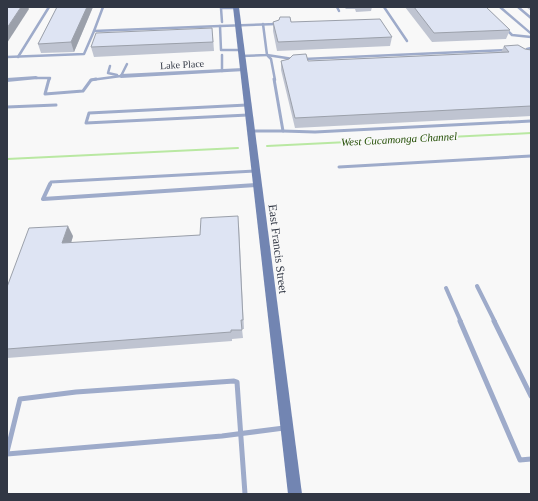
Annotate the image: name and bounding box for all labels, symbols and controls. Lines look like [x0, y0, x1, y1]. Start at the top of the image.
street label: Lake Place [160, 58, 205, 71]
water label: West Cucamonga Channel [341, 130, 457, 148]
street label: East Francis Street [266, 203, 291, 295]

